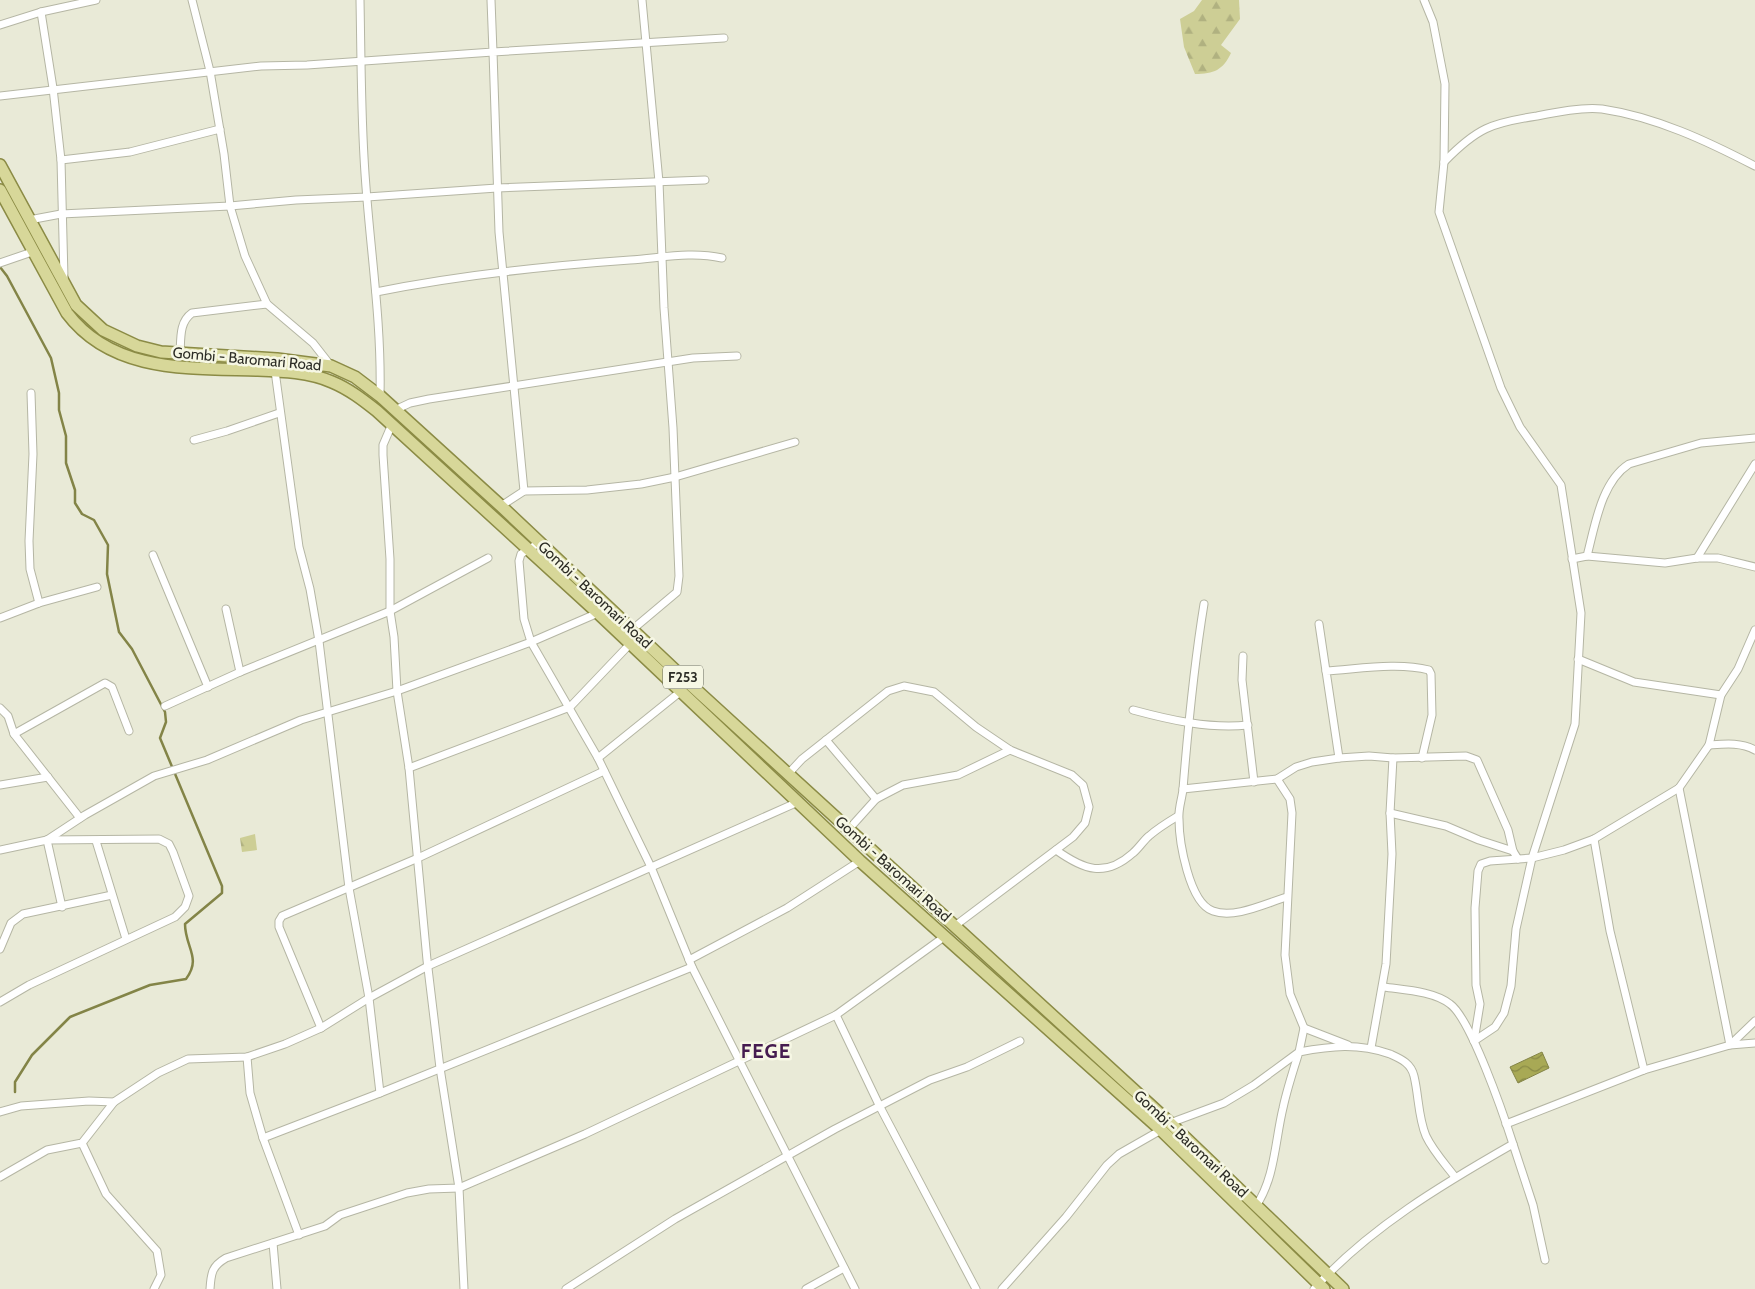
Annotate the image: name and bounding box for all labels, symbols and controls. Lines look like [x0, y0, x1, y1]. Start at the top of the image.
street label: Gombi - Baromari Road [172, 344, 322, 374]
street label: Gombi - Baromari Road [534, 538, 656, 652]
road number: F253 [663, 666, 703, 689]
street label: Gombi - Baromari Road [832, 812, 954, 926]
district label: FEGE [741, 1039, 791, 1063]
street label: Gombi - Baromari Road [1130, 1087, 1252, 1201]

